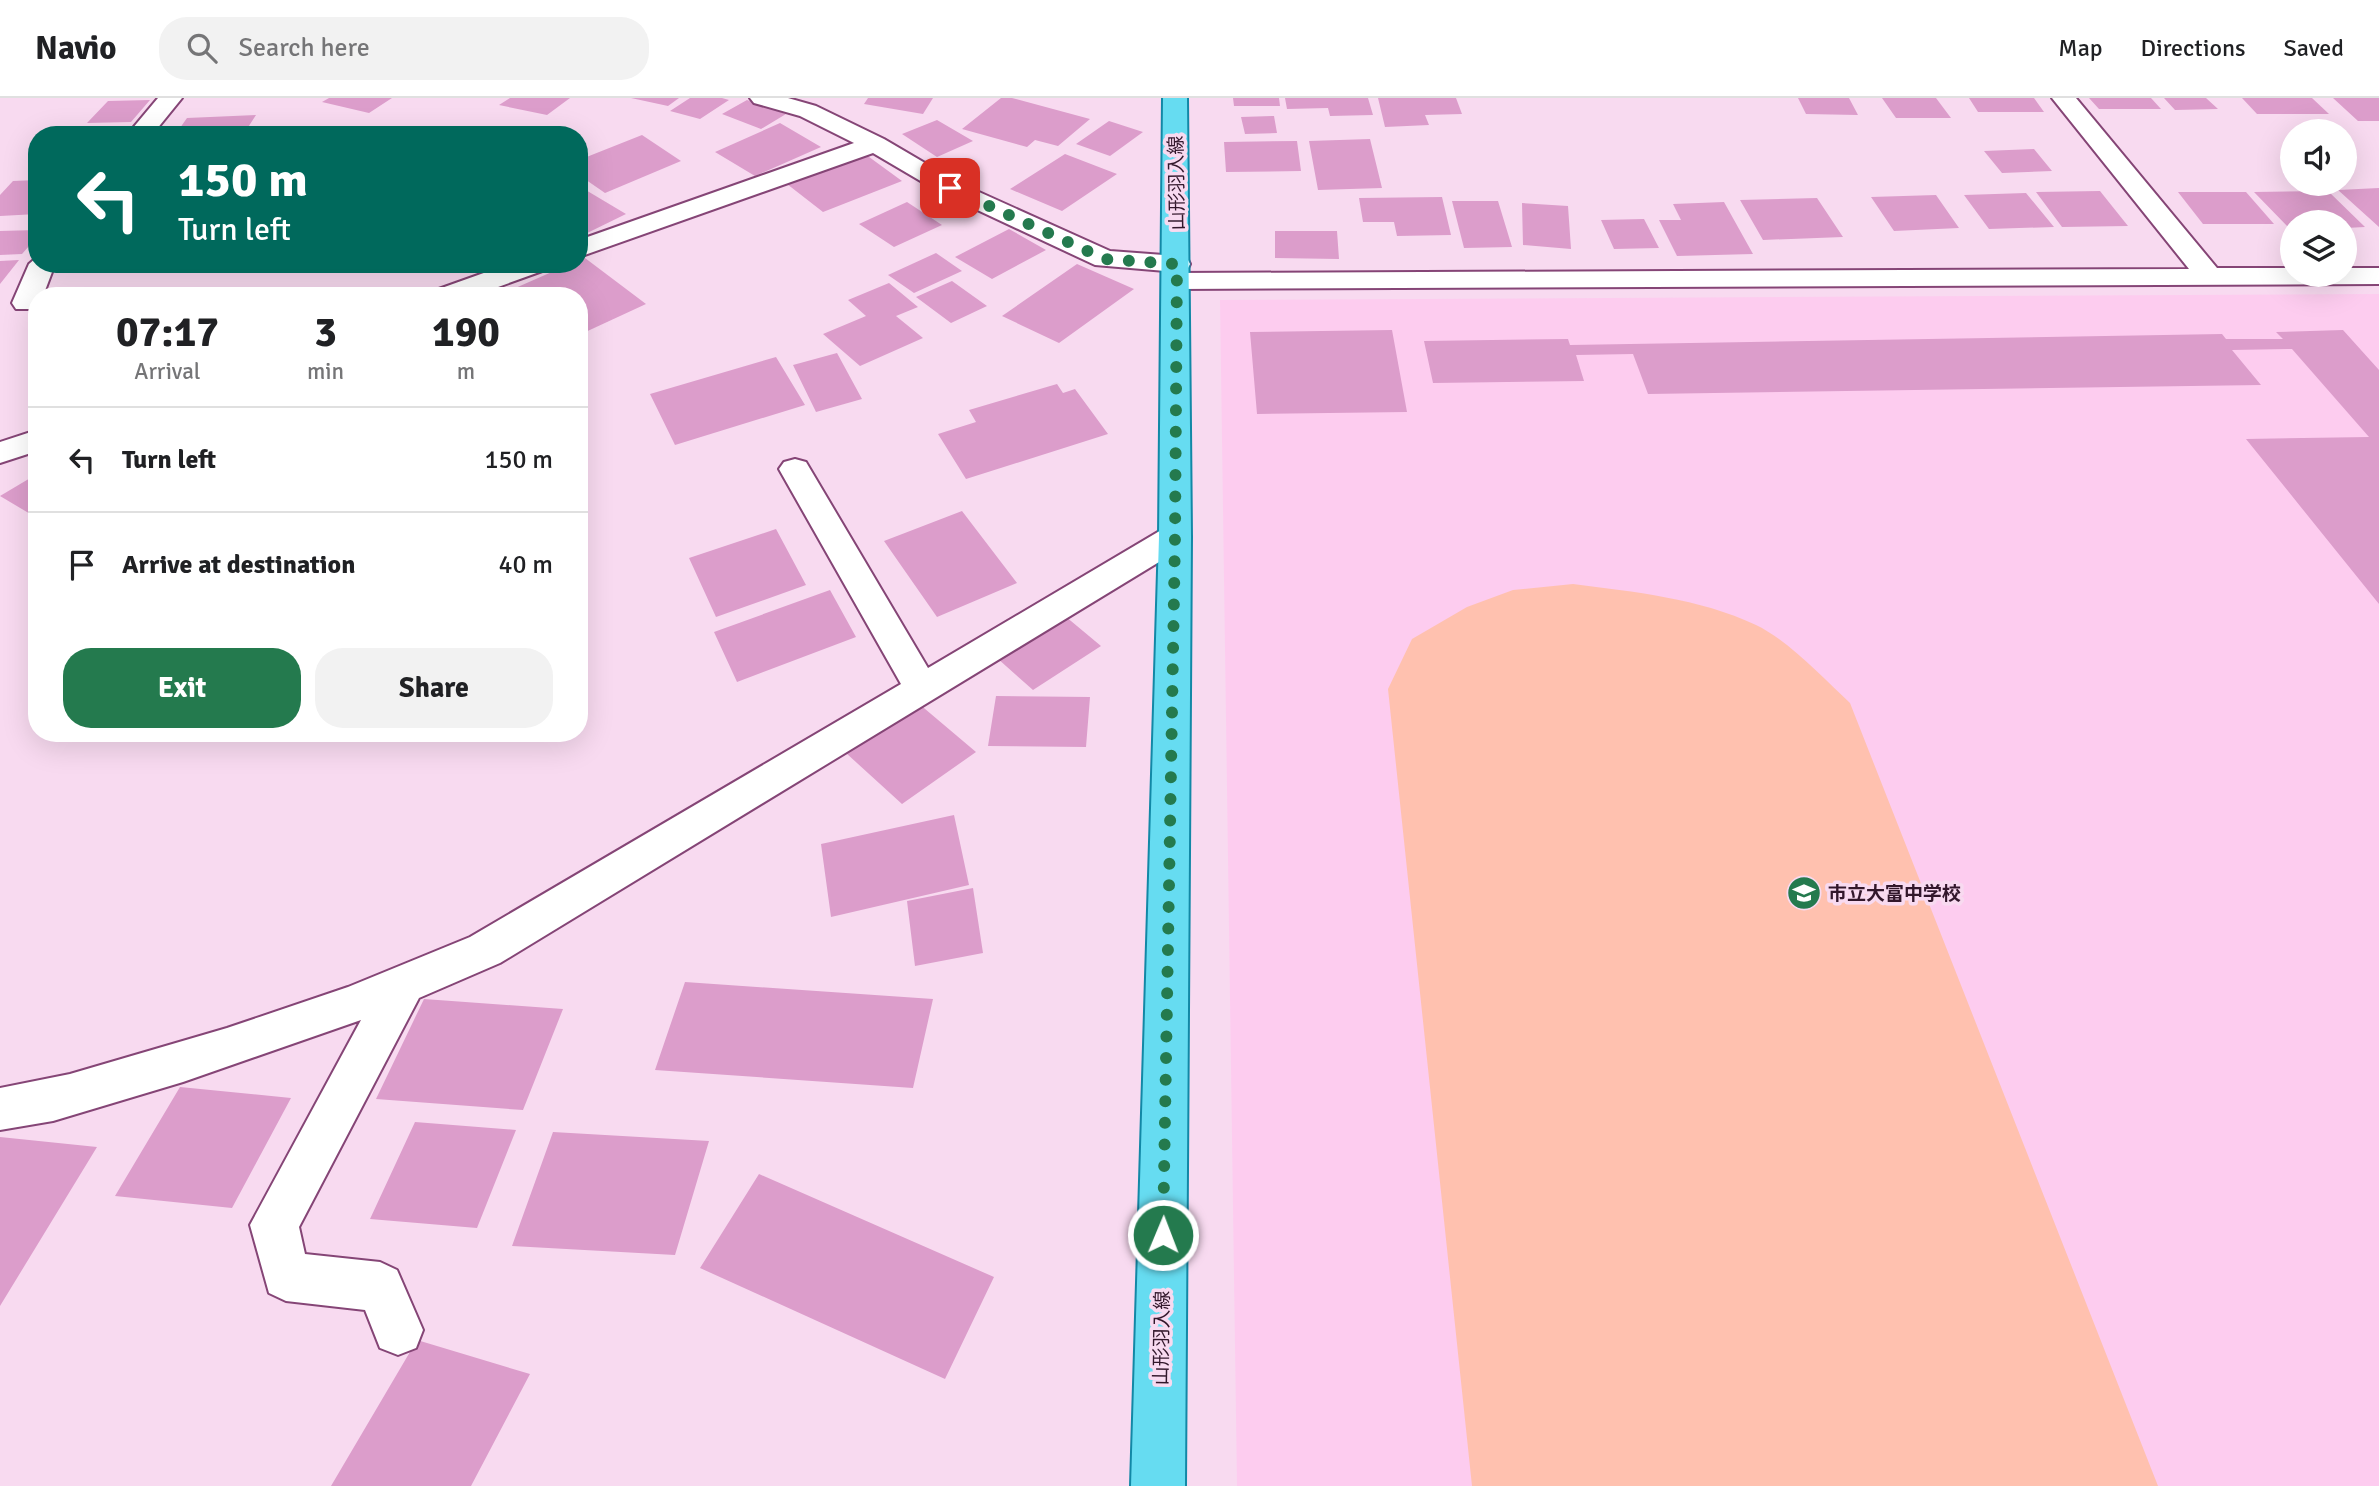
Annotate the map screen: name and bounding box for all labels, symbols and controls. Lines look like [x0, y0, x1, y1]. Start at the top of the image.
search box [159, 17, 649, 80]
text: Navio [35, 28, 117, 69]
icon: search [183, 29, 221, 67]
text: Search here [239, 32, 370, 64]
text: Map [2058, 33, 2103, 63]
text: Directions [2141, 33, 2246, 63]
text: Saved [2284, 33, 2344, 63]
map controls [2280, 119, 2357, 287]
button: sound [2280, 119, 2357, 196]
street label: 山形羽入線 [1164, 135, 1190, 231]
text: 150 m [178, 150, 308, 210]
icon: left [63, 154, 154, 245]
pin [920, 158, 980, 218]
icon: arrive [931, 169, 969, 207]
text: Turn left [178, 210, 291, 249]
button: layers [2280, 210, 2357, 287]
text: 07:17 [116, 307, 219, 358]
text: 3 [314, 307, 337, 358]
text: 190 [432, 307, 500, 358]
text: Arrival [134, 357, 201, 386]
text: min [307, 357, 344, 386]
text: m [457, 357, 475, 386]
icon: left [63, 441, 101, 479]
text: Turn left [122, 444, 216, 476]
text: 150 m [484, 444, 553, 476]
icon: arrive [63, 546, 101, 584]
text: Arrive at destination [122, 549, 355, 581]
text: 40 m [498, 549, 553, 581]
button: Exit [63, 648, 301, 728]
button: Share [315, 648, 553, 728]
school or university icon: 市立大富中学校 [1785, 874, 1823, 912]
place label: 市立大富中学校 [1828, 882, 1961, 906]
position arrow [1126, 1198, 1200, 1272]
street label: 山形羽入線 [1149, 1290, 1175, 1386]

